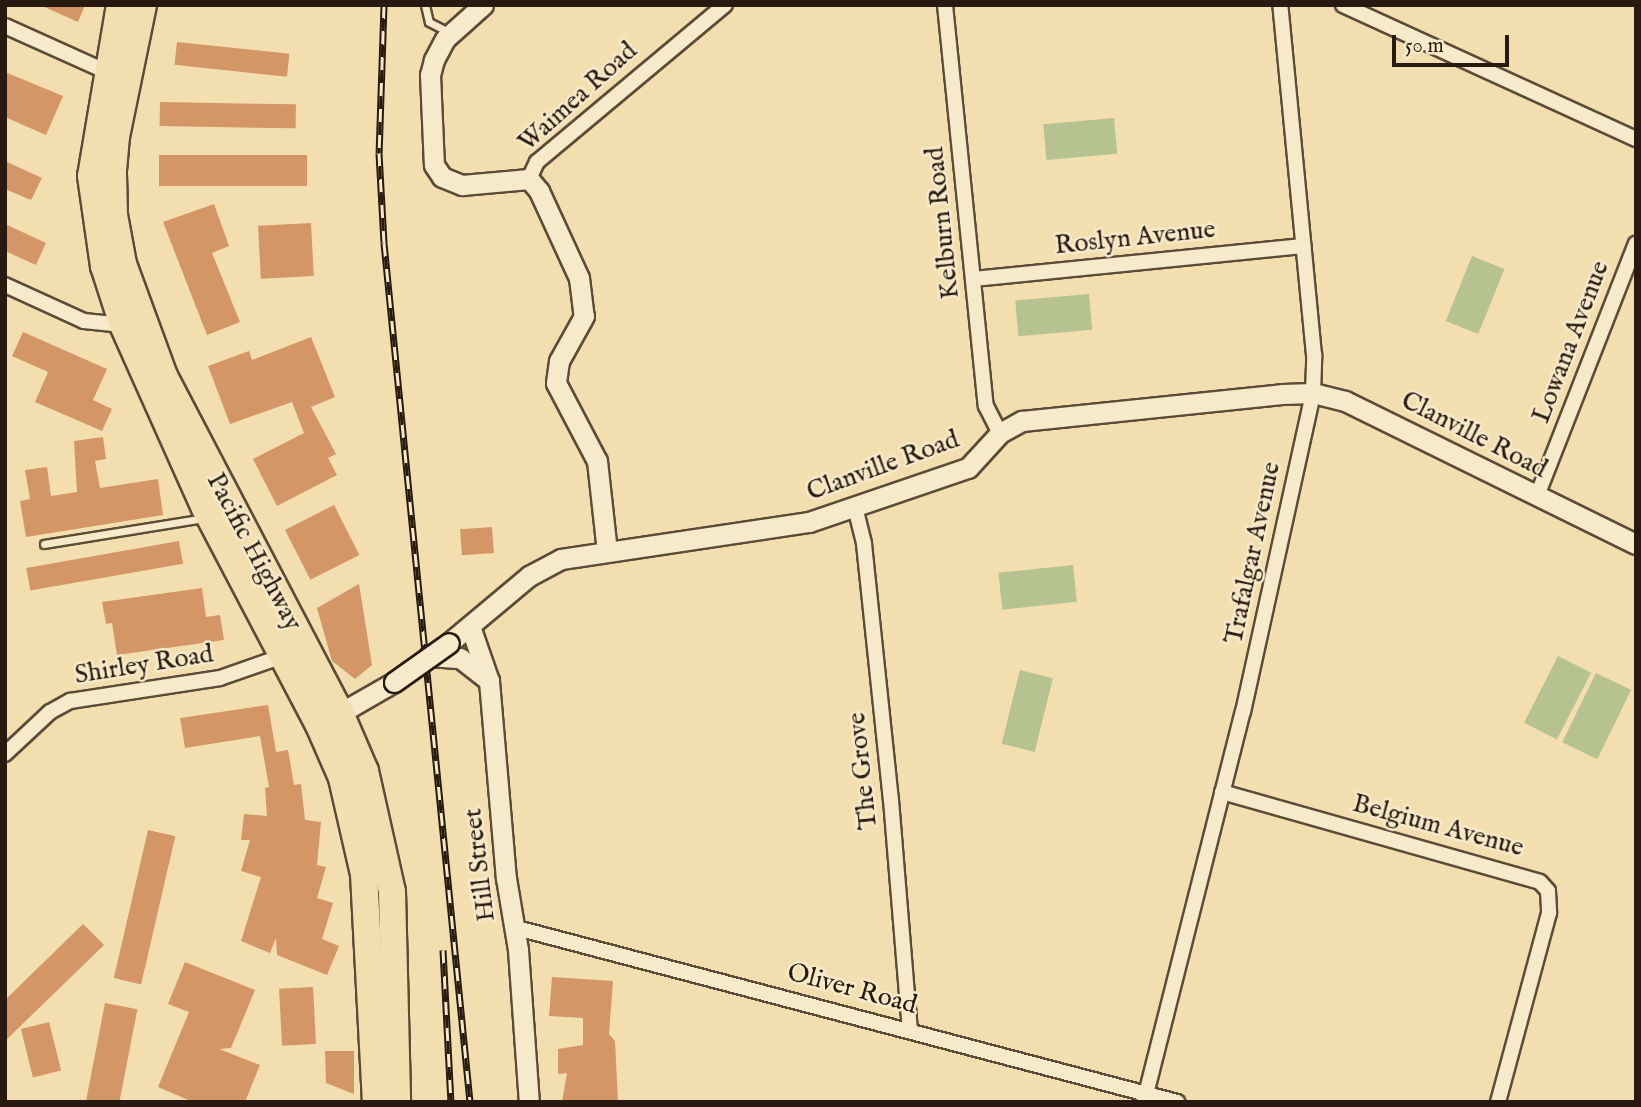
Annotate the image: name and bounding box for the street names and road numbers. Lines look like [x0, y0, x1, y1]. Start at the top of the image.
street label: Waimea Road [512, 36, 644, 158]
street label: Kelburn Road [919, 145, 967, 301]
street label: Roslyn Avenue [1053, 214, 1217, 262]
street label: Lowana Avenue [1526, 257, 1616, 427]
street label: Clanville Road [1396, 385, 1552, 485]
street label: Clanville Road [803, 424, 963, 508]
street label: Trafalgar Avenue [1218, 459, 1288, 647]
street label: Pacific Highway [199, 468, 309, 636]
street label: Shirley Road [73, 639, 215, 691]
street label: The Grove [841, 711, 885, 831]
street label: Belgium Avenue [1349, 788, 1527, 864]
street label: Hill Street [458, 807, 502, 923]
street label: Oliver Road [784, 957, 920, 1021]

